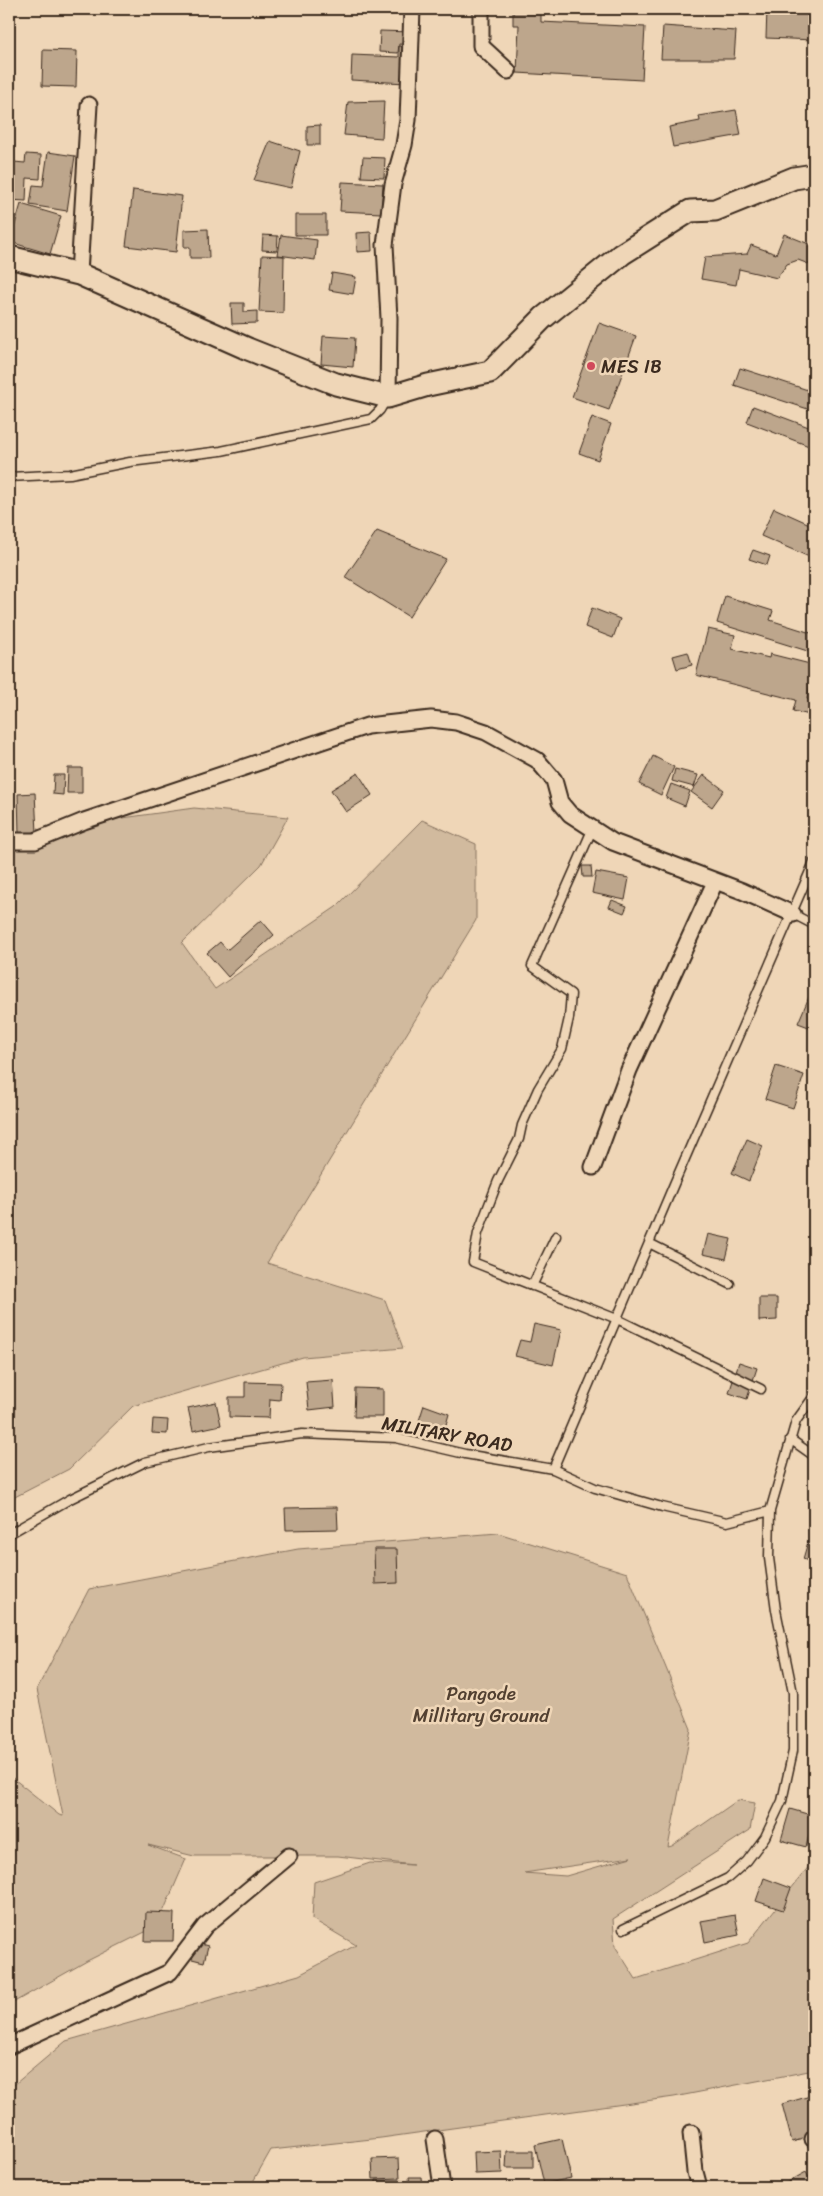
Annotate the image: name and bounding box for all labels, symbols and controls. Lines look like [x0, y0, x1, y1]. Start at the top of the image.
place label: MES IB [601, 350, 662, 383]
marker: MES IB [585, 360, 597, 372]
street label: MILITARY ROAD [379, 1406, 515, 1462]
park label: Pangode Millitary Ground [413, 1677, 550, 1732]

